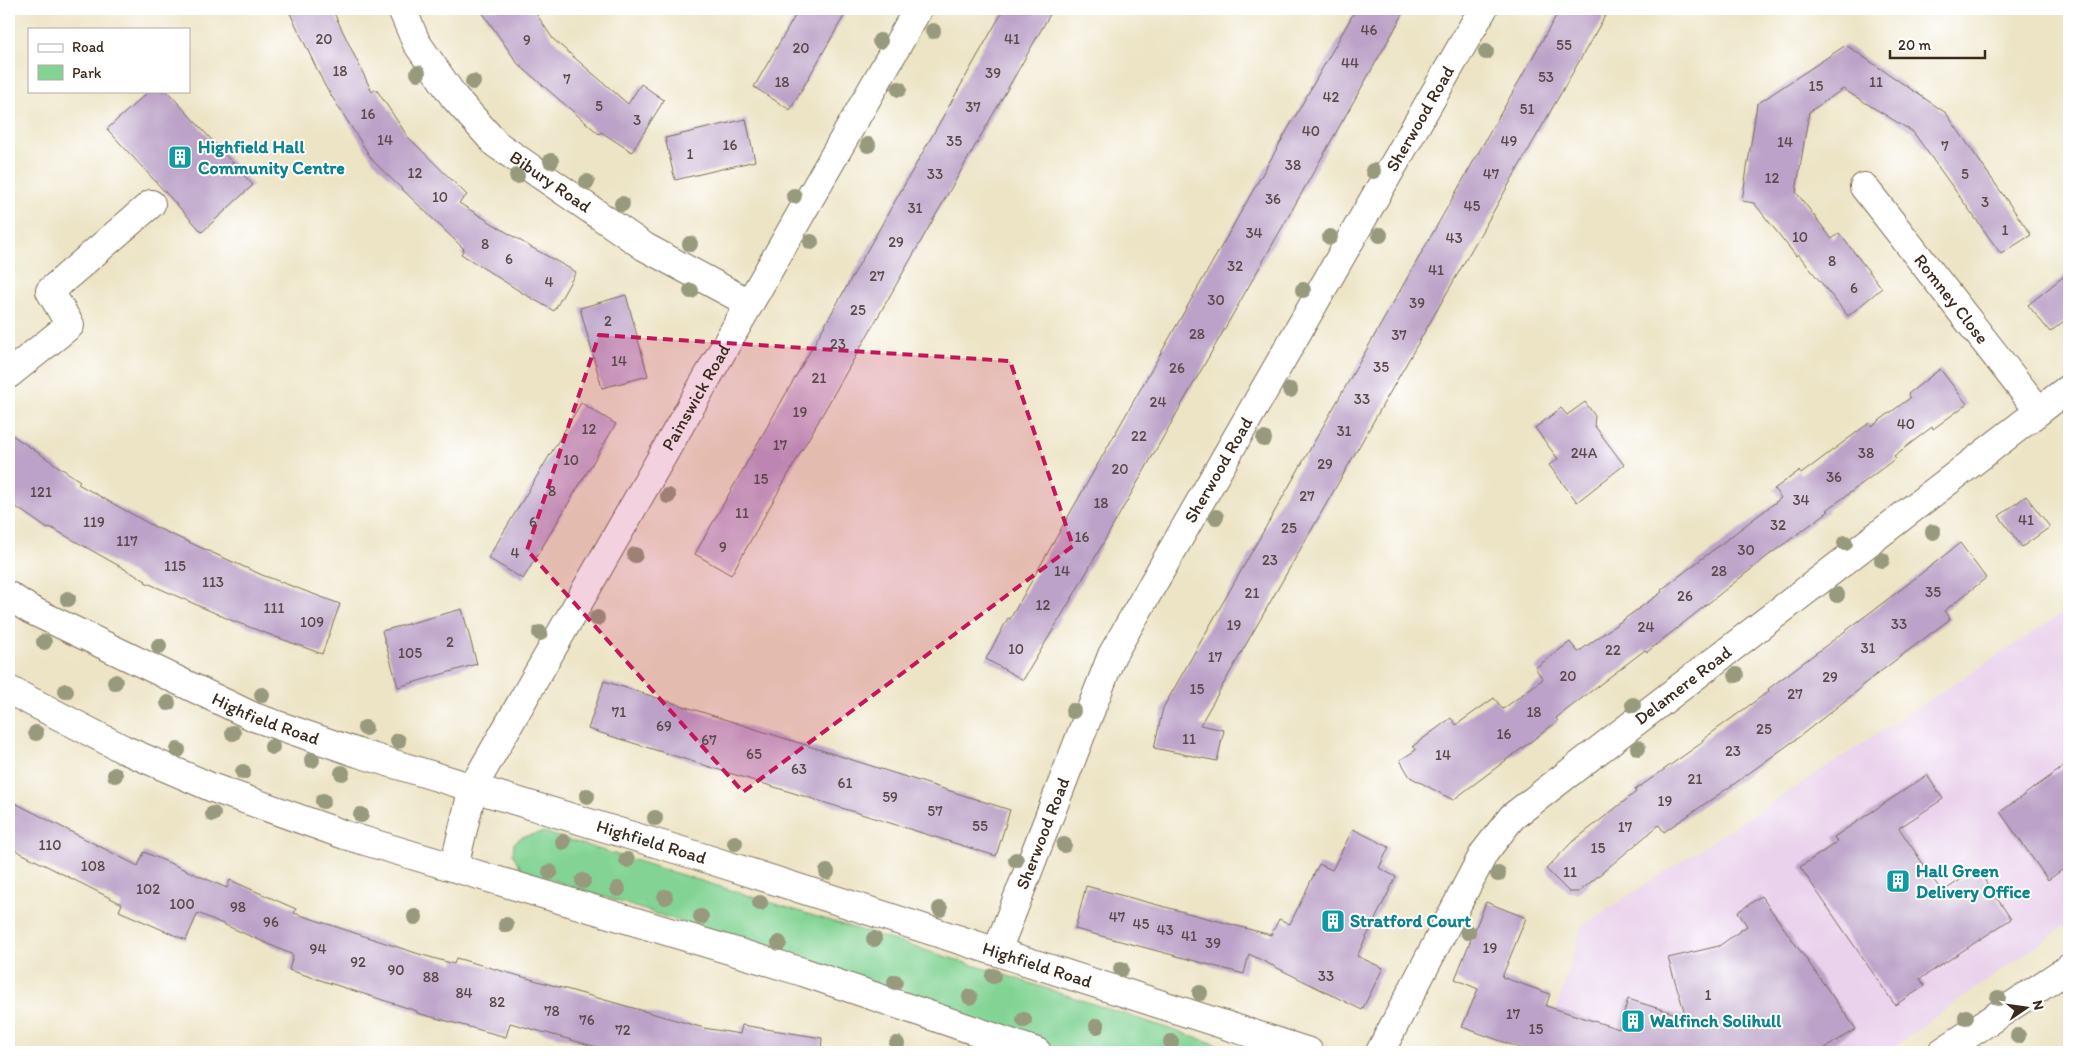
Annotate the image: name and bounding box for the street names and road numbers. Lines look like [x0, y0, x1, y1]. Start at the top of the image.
street label: Sherwood Road [1381, 62, 1459, 175]
street label: Bibury Road [506, 146, 596, 218]
street label: Romney Close [1909, 249, 1993, 348]
street label: Painswick Road [657, 340, 735, 454]
street label: Sherwood Road [1179, 413, 1257, 527]
street label: Delamere Road [1630, 641, 1736, 730]
street label: Highfield Road [208, 688, 323, 750]
street label: Sherwood Road [1011, 774, 1074, 893]
street label: Highfield Road [594, 815, 709, 869]
street label: Highfield Road [980, 937, 1095, 993]

